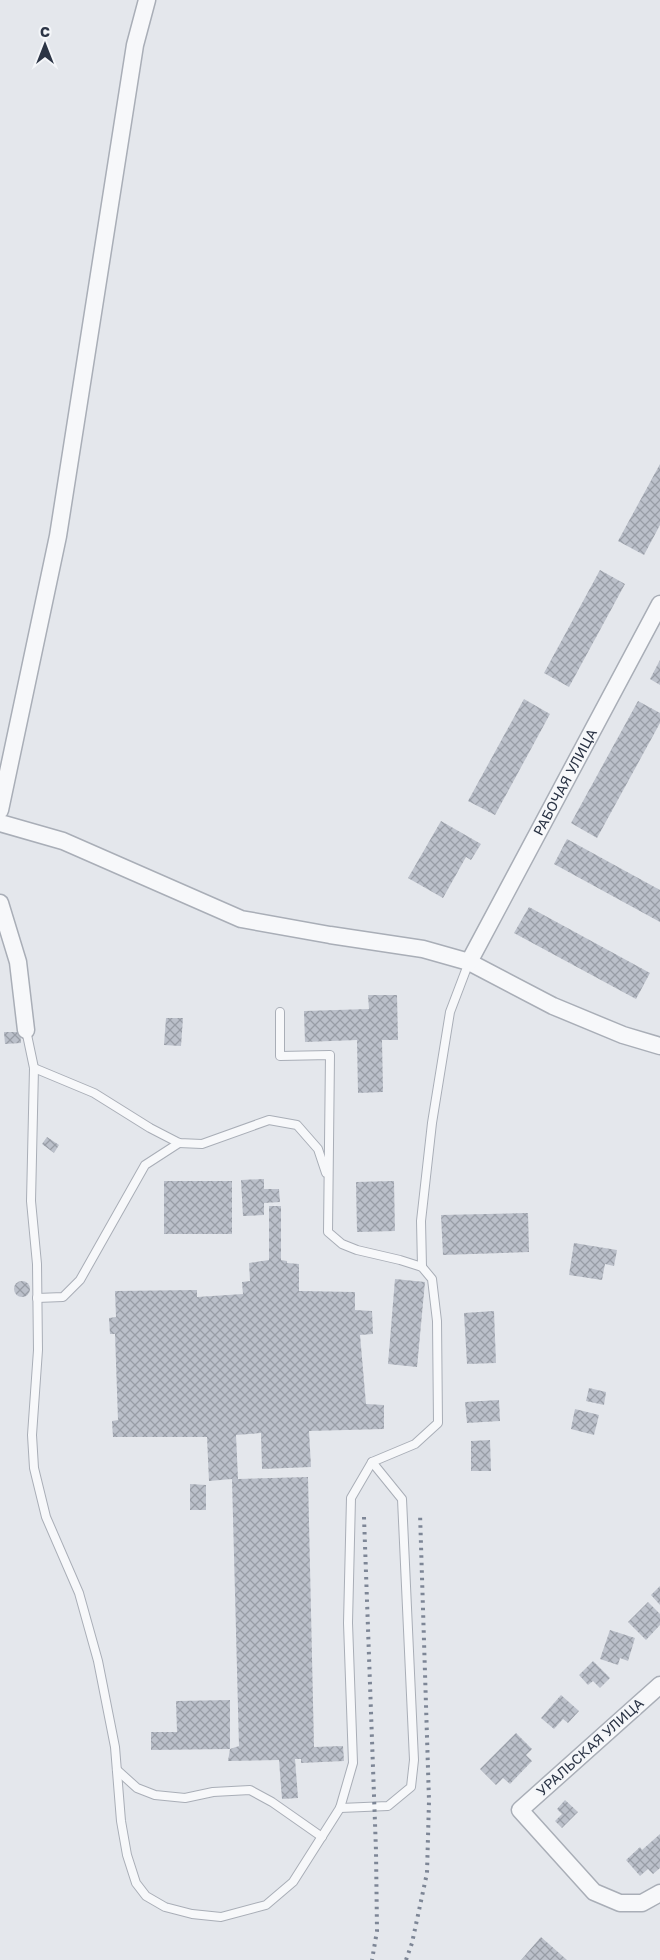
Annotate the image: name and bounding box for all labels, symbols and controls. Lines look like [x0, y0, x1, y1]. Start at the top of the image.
north arrow [20, 20, 70, 70]
text: С [40, 23, 50, 40]
street label: РАБОЧАЯ УЛИЦА [529, 725, 600, 838]
street label: УРАЛЬСКАЯ УЛИЦА [533, 1694, 647, 1799]

